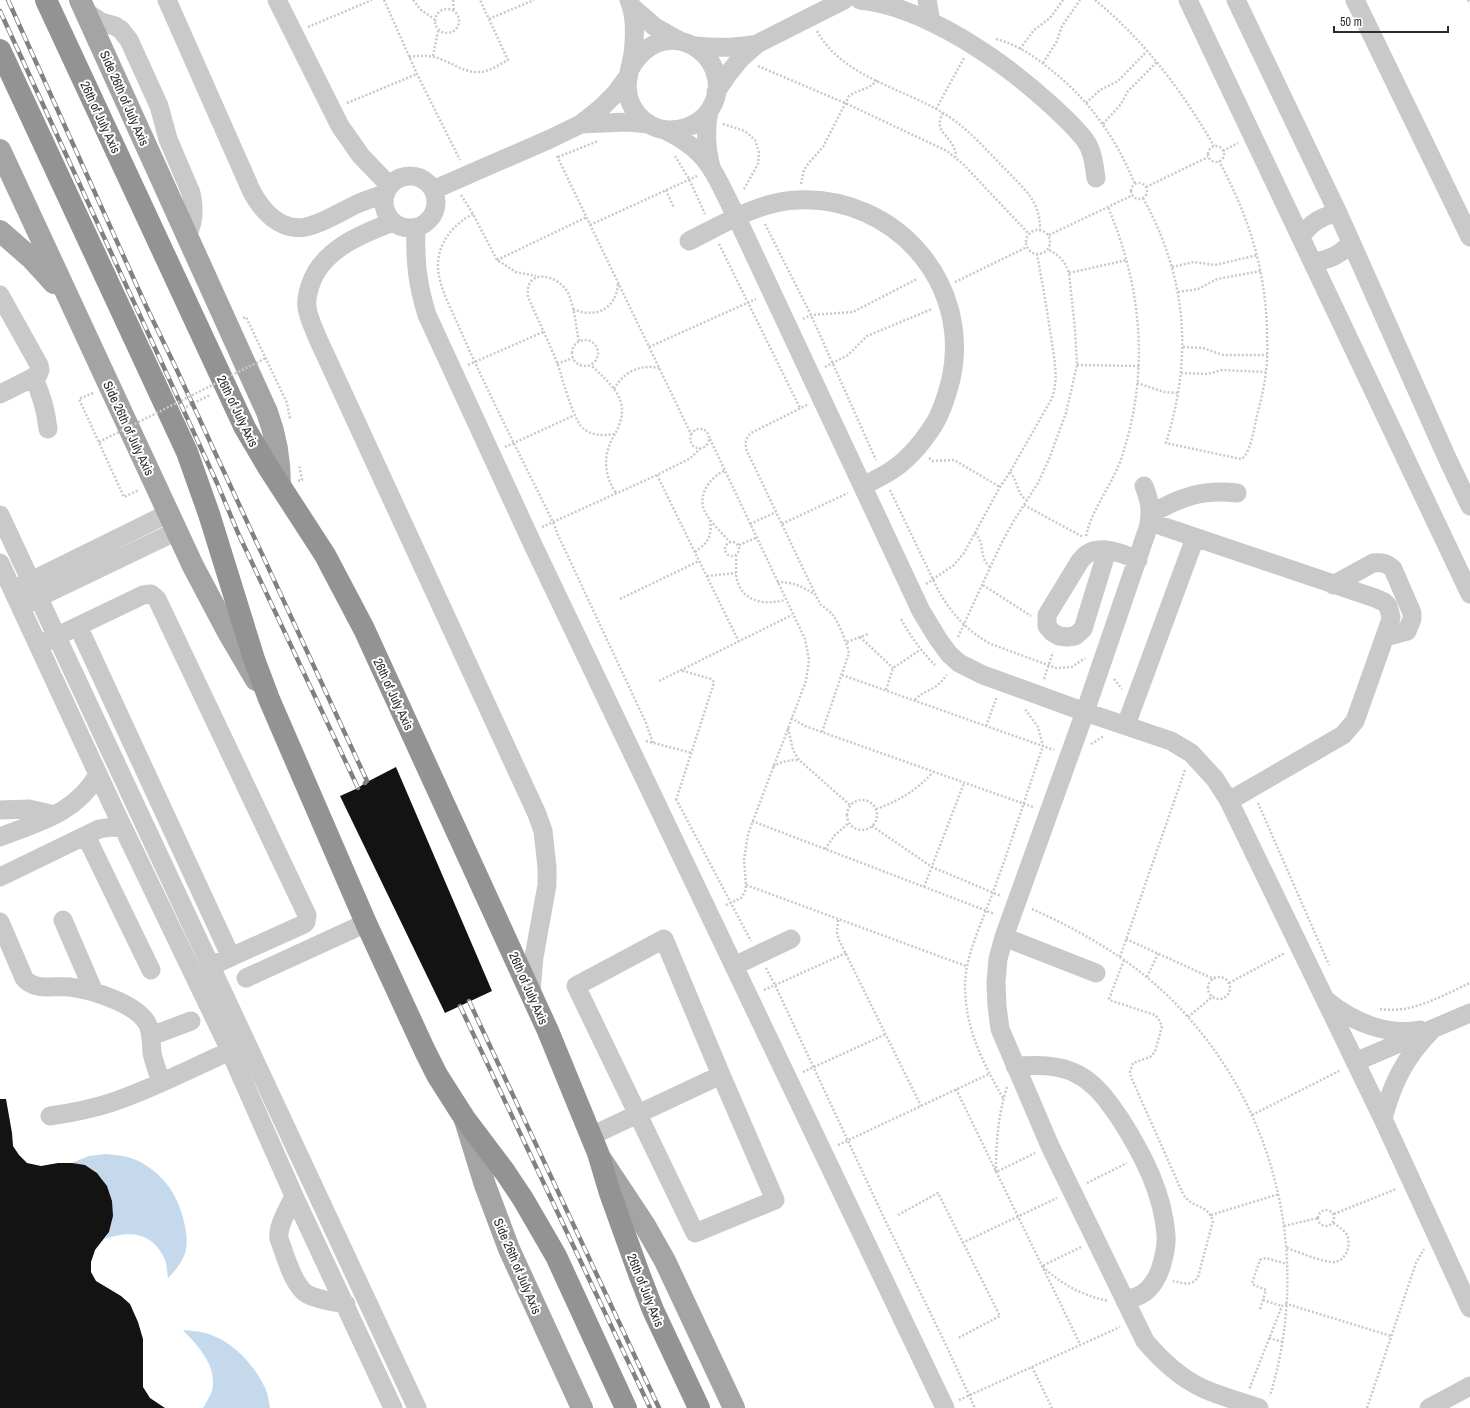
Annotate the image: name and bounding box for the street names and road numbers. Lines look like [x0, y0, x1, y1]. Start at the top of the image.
street label: Side 26th of July Axis [97, 48, 153, 148]
street label: 26th of July Axis [77, 78, 125, 156]
street label: 26th of July Axis [213, 373, 262, 450]
street label: Side 26th of July Axis [99, 378, 158, 478]
street label: 26th of July Axis [369, 655, 418, 733]
street label: 26th of July Axis [505, 949, 552, 1027]
street label: Side 26th of July Axis [490, 1216, 545, 1317]
street label: 26th of July Axis [623, 1251, 668, 1329]

